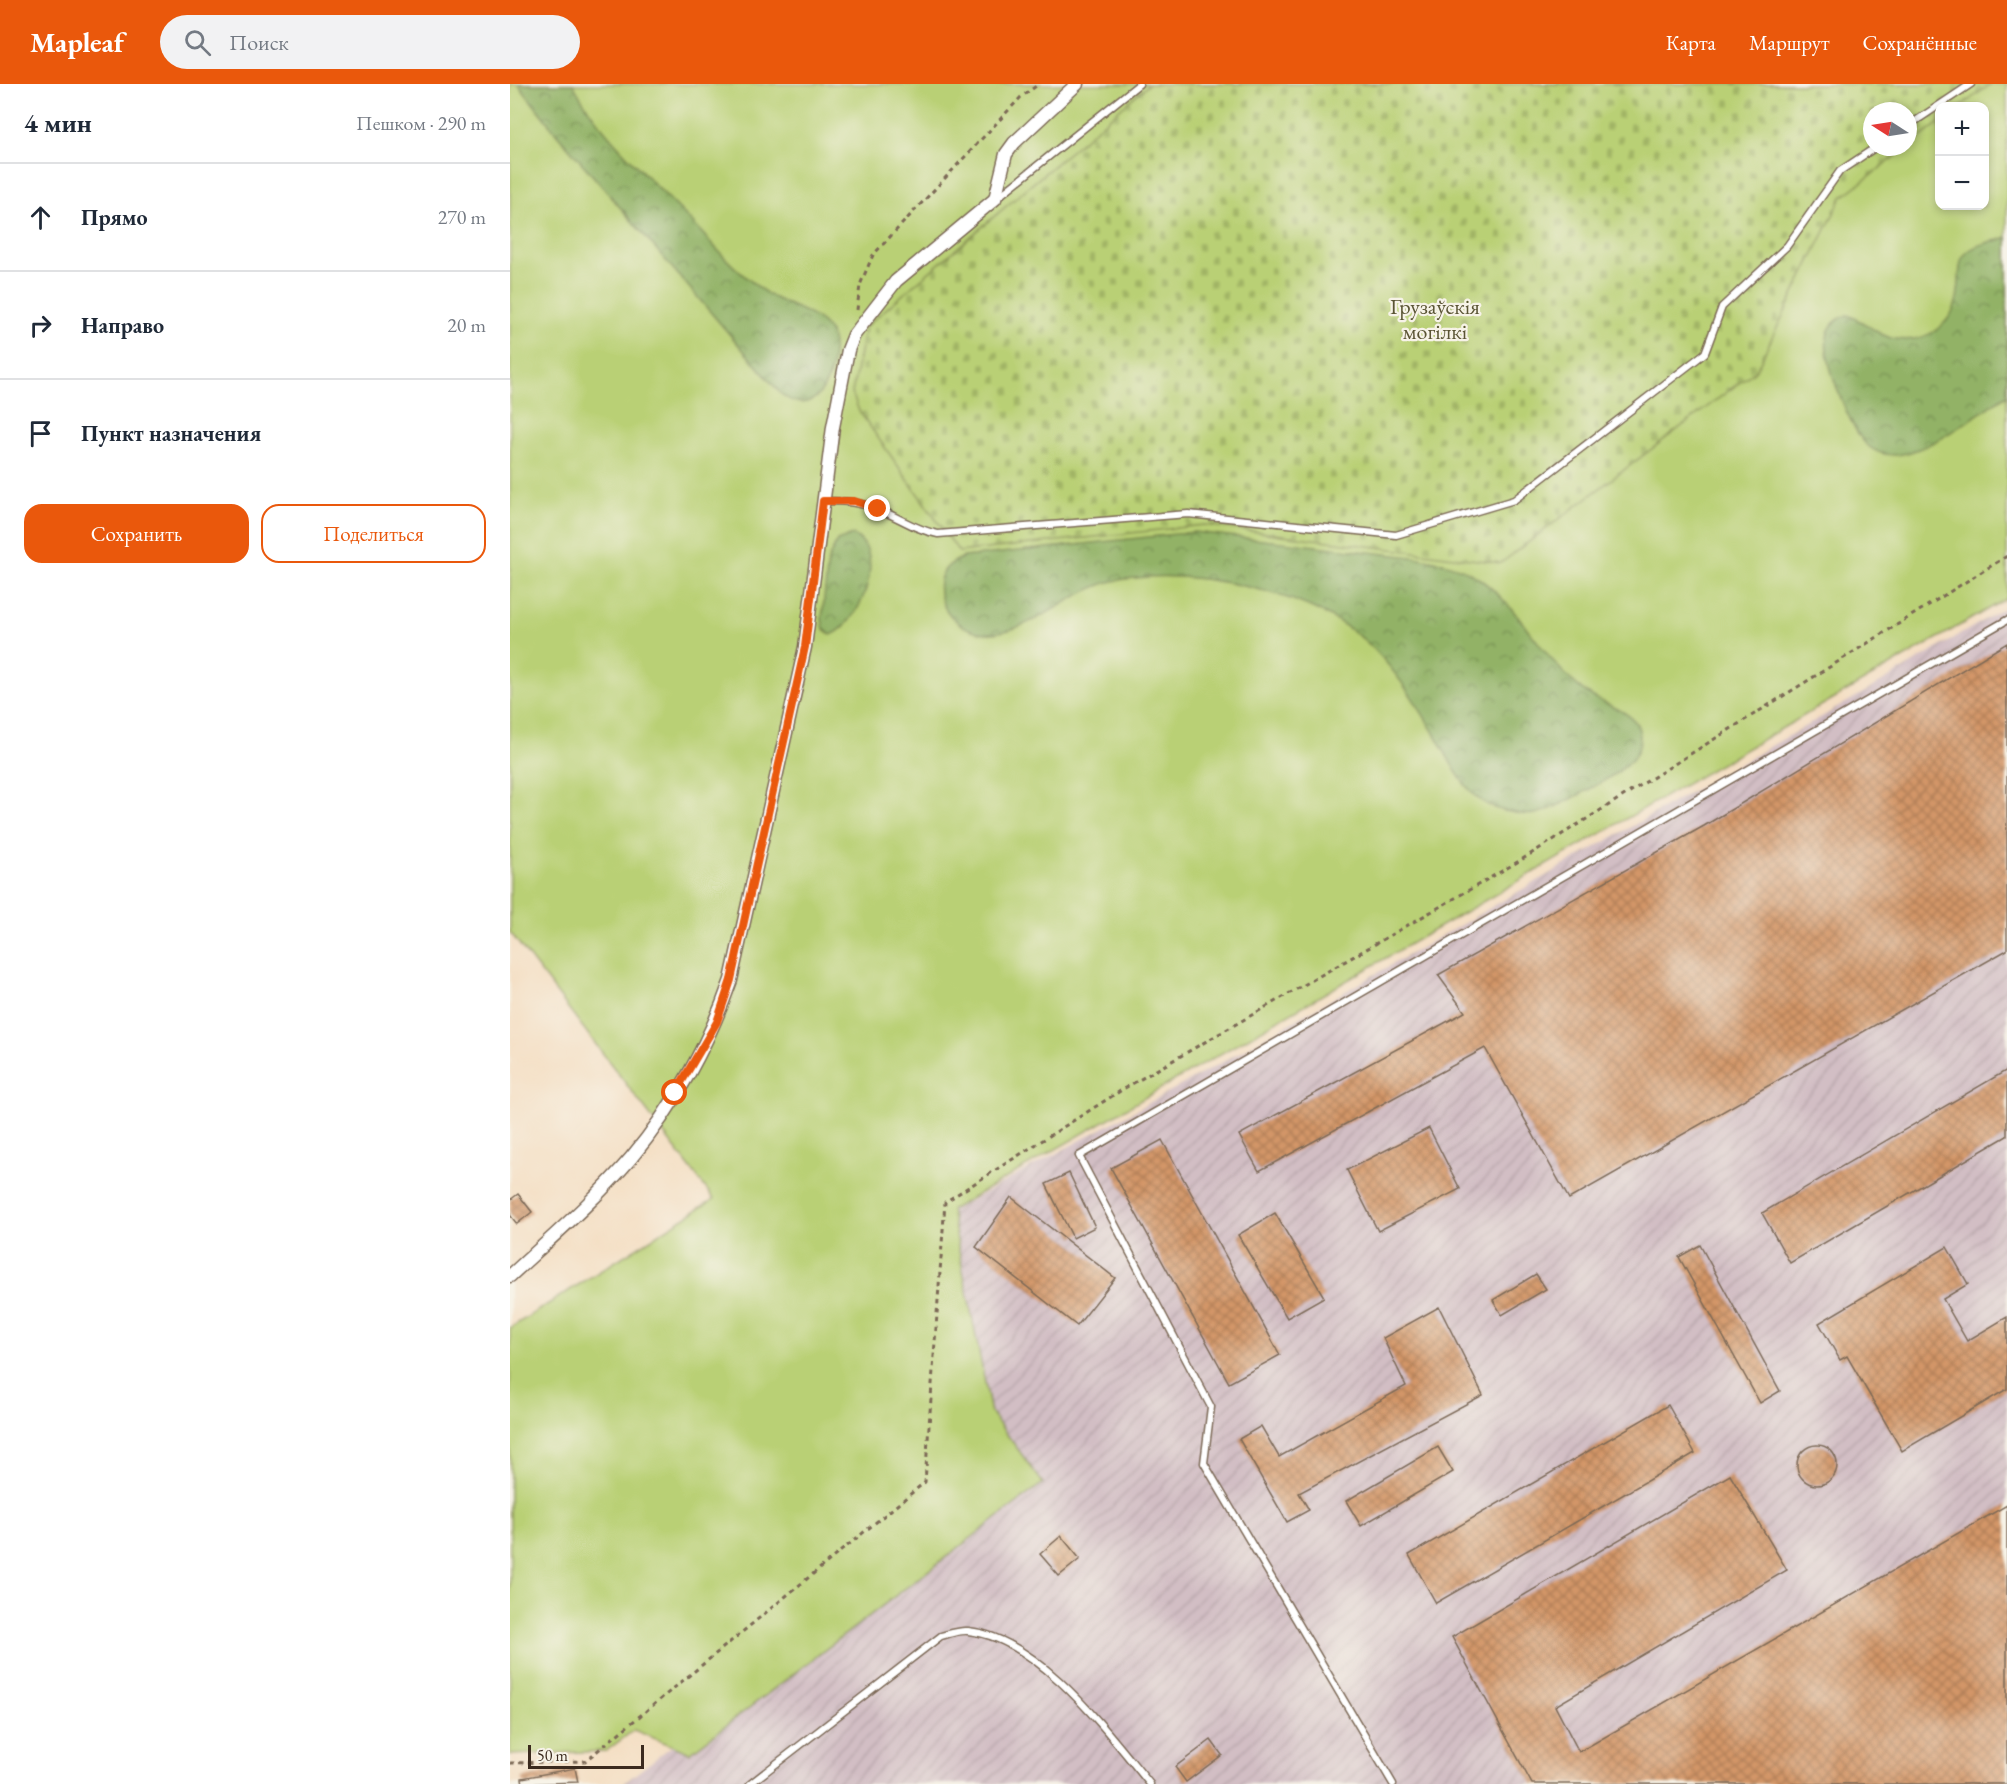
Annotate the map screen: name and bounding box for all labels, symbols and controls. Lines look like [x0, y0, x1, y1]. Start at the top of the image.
search box [160, 15, 580, 69]
text: Mapleaf [30, 24, 124, 60]
icon: search [181, 26, 214, 59]
text: Поиск [229, 28, 289, 57]
text: Карта [1666, 29, 1716, 56]
text: Маршрут [1749, 29, 1830, 56]
text: Сохранённые [1863, 29, 1977, 56]
north arrow [1863, 102, 1917, 156]
map controls [1935, 102, 1989, 210]
button: + [1935, 102, 1989, 156]
text: 4 мин [24, 106, 92, 140]
text: Пешком · 290 m [356, 110, 486, 136]
button: − [1935, 156, 1989, 210]
icon: ahead [24, 201, 57, 234]
text: Прямо [81, 203, 148, 232]
text: 270 m [438, 204, 486, 230]
park label: Грузаўскія могілкі [1390, 292, 1480, 346]
icon: right [24, 309, 57, 342]
text: Направо [81, 311, 164, 340]
text: 20 m [447, 312, 486, 338]
icon: arrive [24, 417, 57, 450]
text: Пункт назначения [81, 419, 261, 448]
route end [864, 495, 890, 521]
button: Сохранить [24, 504, 249, 563]
button: Поделиться [261, 504, 486, 563]
route start [661, 1079, 687, 1105]
scale bar [528, 1742, 644, 1770]
text: 50 m [537, 1745, 568, 1766]

